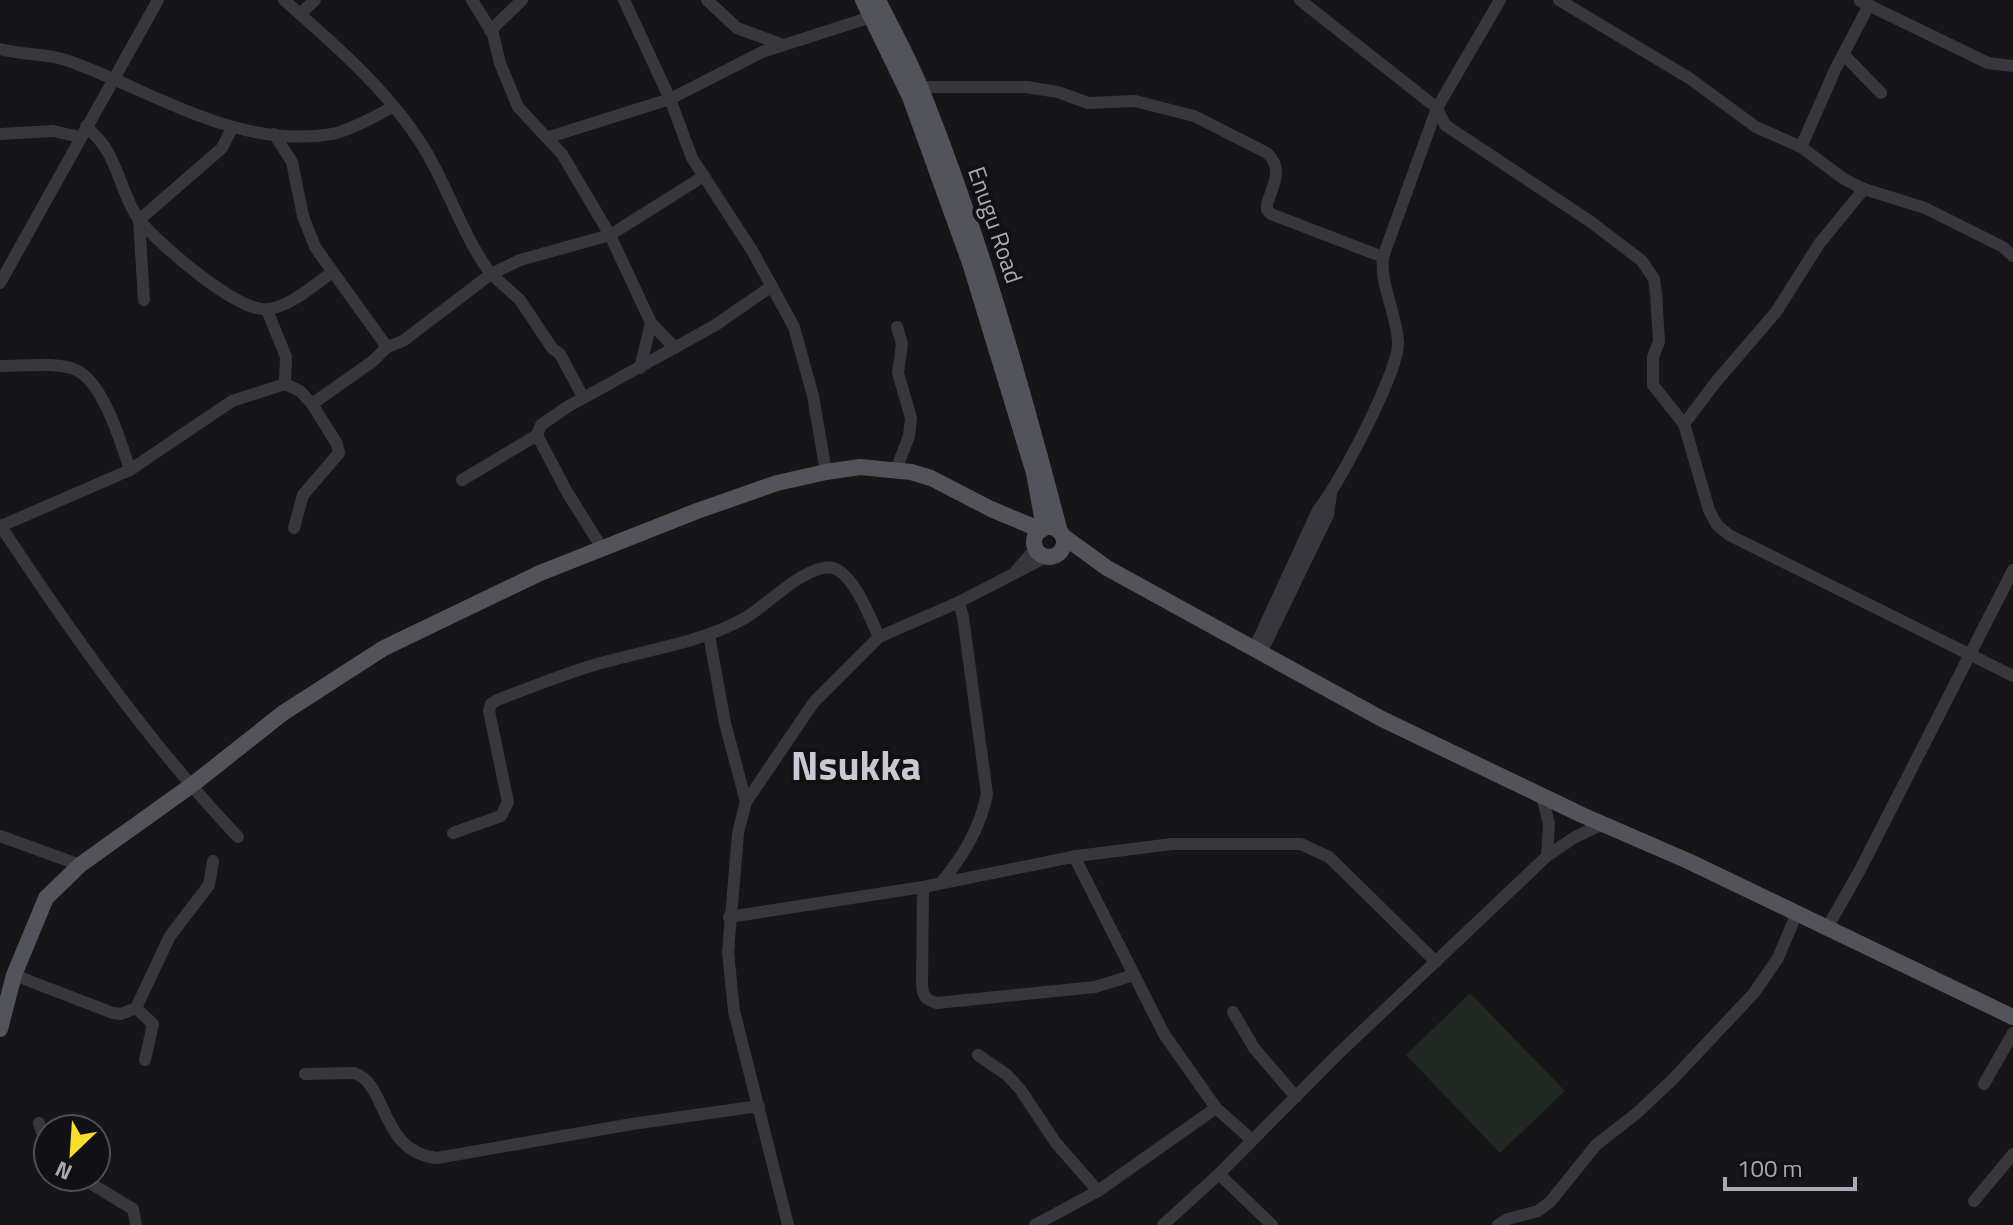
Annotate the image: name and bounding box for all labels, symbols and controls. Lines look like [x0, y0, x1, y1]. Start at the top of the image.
street label: Enugu Road [959, 161, 1033, 288]
district label: Nsukka [791, 735, 921, 796]
north arrow [32, 1113, 112, 1193]
scale bar [1725, 1141, 1855, 1191]
text: 100 m [1737, 1150, 1803, 1186]
text: N [49, 1152, 78, 1190]

